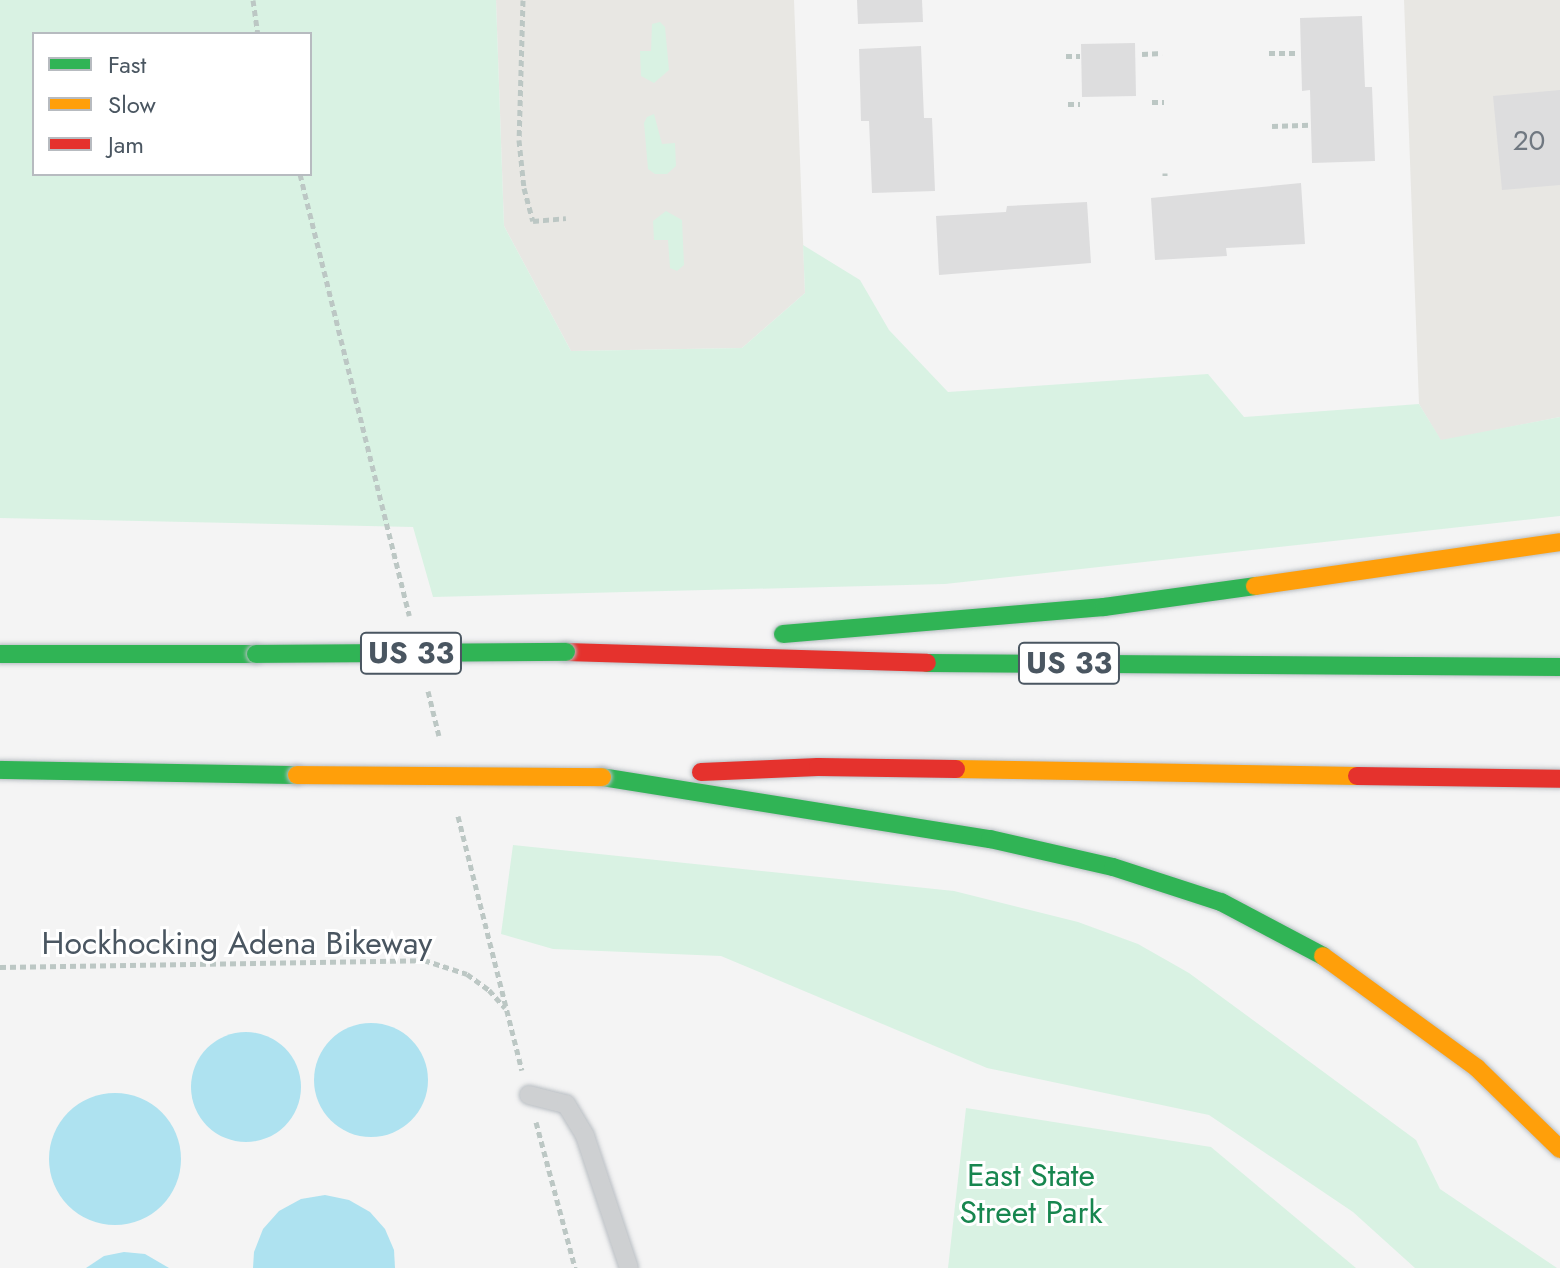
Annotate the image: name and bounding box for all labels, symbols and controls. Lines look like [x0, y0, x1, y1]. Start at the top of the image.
legend [32, 32, 312, 176]
text: Fast [108, 47, 146, 82]
text: Slow [108, 87, 156, 122]
house number: 20 [1513, 124, 1545, 158]
text: Jam [108, 127, 144, 162]
road number: US 33 [359, 627, 463, 679]
road number: US 33 [1017, 637, 1121, 689]
street label: Hockhocking Adena Bikeway [42, 924, 432, 962]
park label: East State Street Park [960, 1157, 1102, 1232]

